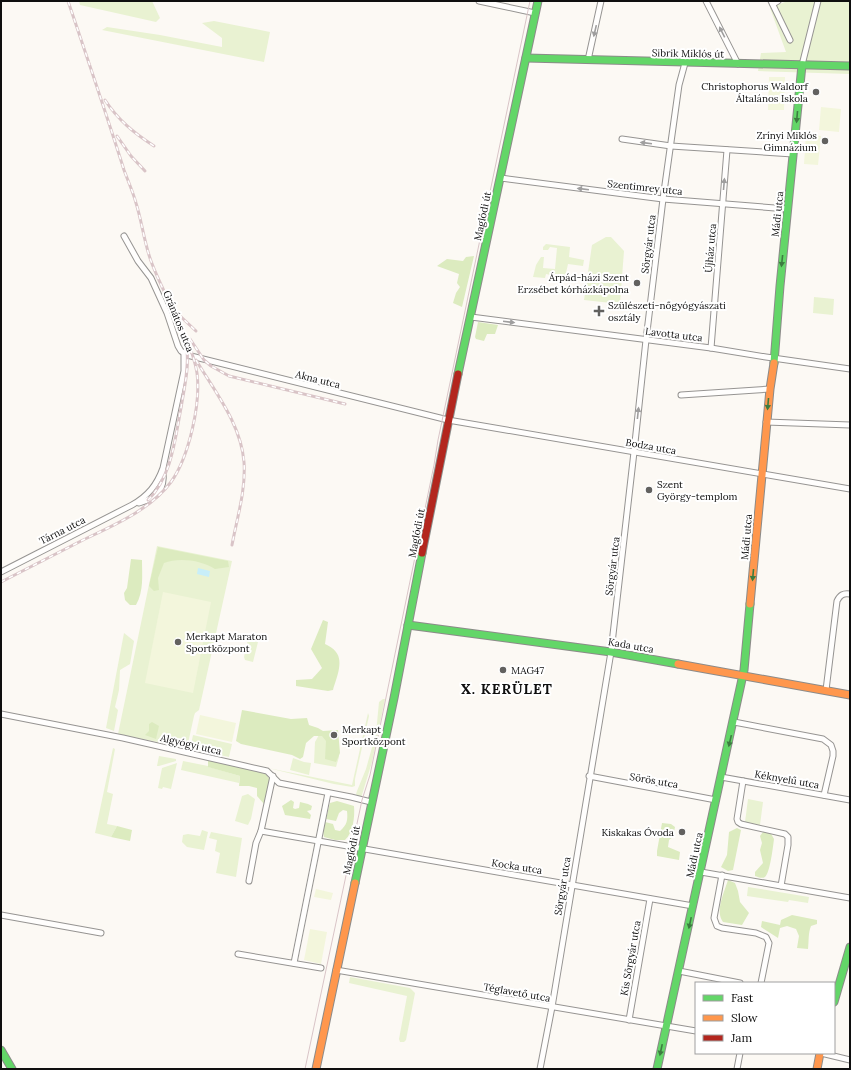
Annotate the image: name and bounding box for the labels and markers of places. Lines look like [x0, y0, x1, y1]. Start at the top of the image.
place label: Christophorus Waldorf Általános Iskola [701, 80, 809, 105]
marker: Christophorus Waldorf Általános Iskola [811, 87, 821, 97]
place label: Zrínyi Miklós Gimnázium [757, 129, 817, 154]
marker: Zrínyi Miklós Gimnázium [820, 136, 830, 146]
place label: Árpád-házi Szent Erzsébet kórházkápolna [518, 271, 629, 296]
marker: Árpád-házi Szent Erzsébet kórházkápolna [632, 278, 642, 288]
place label: Szülészeti-nőgyógyászati osztály [608, 299, 726, 324]
marker: Szülészeti-nőgyógyászati osztály [593, 305, 605, 317]
place label: Szent György-templom [657, 478, 738, 503]
marker: Szent György-templom [644, 485, 654, 495]
place label: Merkapt Maraton Sportközpont [186, 630, 267, 655]
marker: Merkapt Maraton Sportközpont [173, 637, 183, 647]
place label: MAG47 [511, 664, 544, 677]
marker: MAG47 [498, 665, 508, 675]
place label: Merkapt Sportközpont [342, 723, 406, 748]
marker: Merkapt Sportközpont [329, 730, 339, 740]
place label: Kiskakas Óvoda [601, 826, 674, 839]
marker: Kiskakas Óvoda [677, 827, 687, 837]

